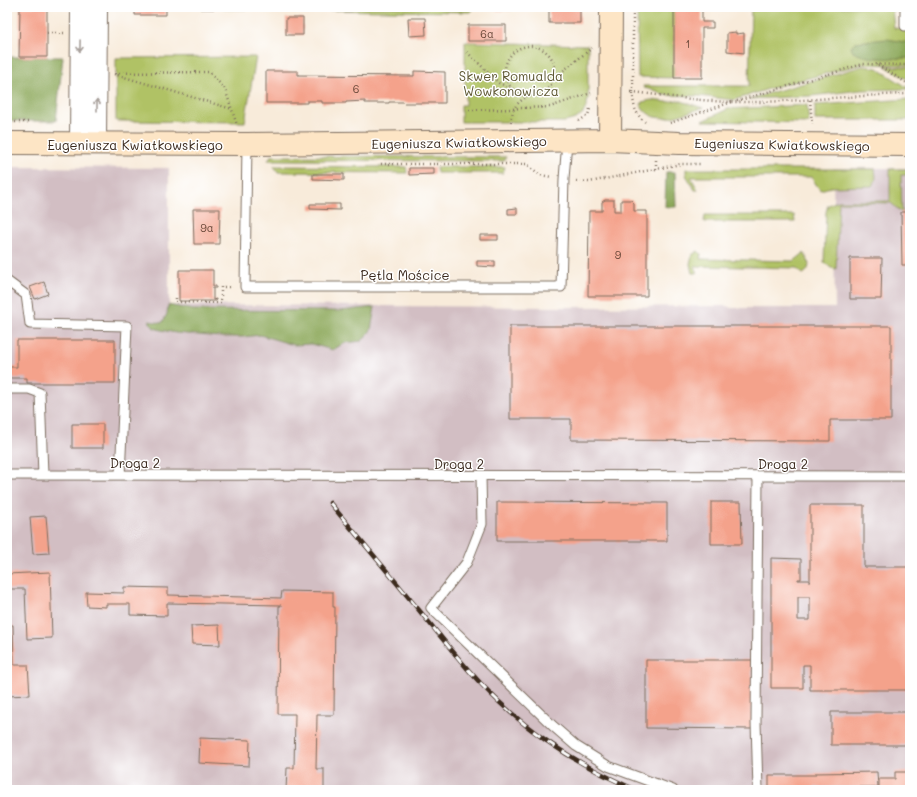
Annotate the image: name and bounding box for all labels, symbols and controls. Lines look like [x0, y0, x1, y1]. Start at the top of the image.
house number: 6a [480, 26, 494, 41]
house number: 1 [686, 36, 690, 51]
one-way arrow [76, 39, 83, 52]
park label: Skwer Romualda Wowkonowicza [459, 67, 563, 99]
house number: 6 [353, 81, 359, 96]
one-way arrow [93, 99, 101, 112]
street label: Eugeniusza Kwiatkowskiego [371, 132, 547, 152]
street label: Eugeniusza Kwiatkowskiego [694, 134, 870, 154]
street label: Eugeniusza Kwiatkowskiego [47, 136, 223, 153]
house number: 9a [200, 220, 214, 235]
house number: 9 [615, 247, 622, 262]
street label: Pętla Mościce [361, 266, 449, 283]
street label: Droga 2 [110, 454, 160, 471]
street label: Droga 2 [434, 455, 484, 472]
street label: Droga 2 [758, 455, 808, 472]

